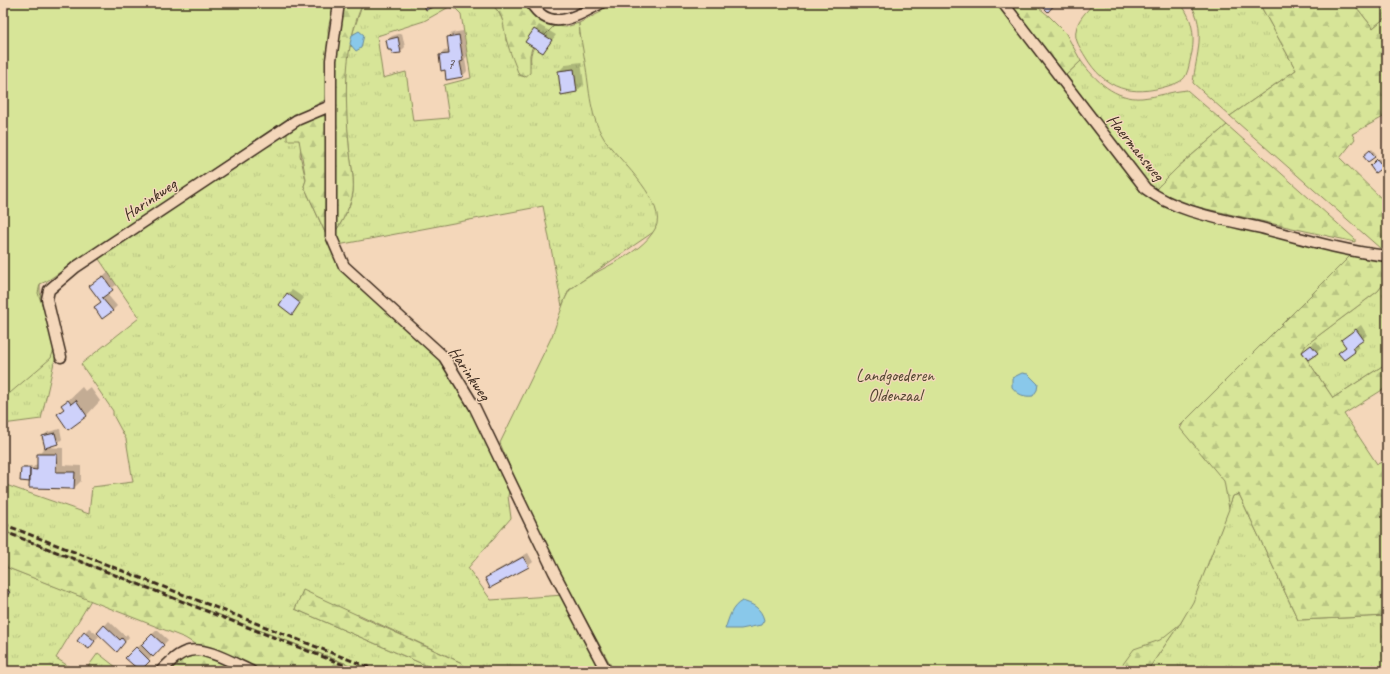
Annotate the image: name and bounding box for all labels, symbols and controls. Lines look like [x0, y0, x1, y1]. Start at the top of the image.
house number: 7 [448, 55, 456, 74]
street label: Haermansweg [1102, 110, 1169, 186]
street label: Harinkweg [118, 173, 182, 225]
street label: Harinkweg [444, 342, 496, 406]
park label: Landgoederen Oldenzaal [856, 365, 935, 406]

